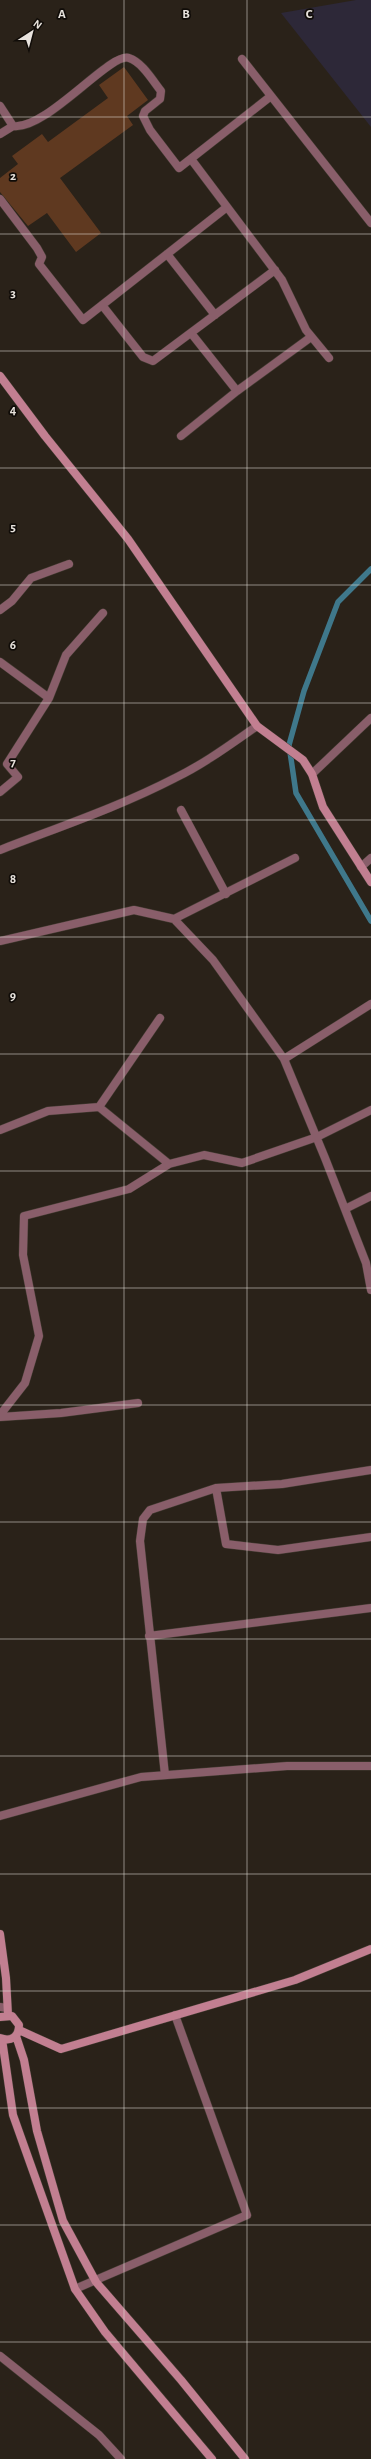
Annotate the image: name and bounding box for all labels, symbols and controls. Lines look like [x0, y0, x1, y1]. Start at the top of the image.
text: A [58, 8, 66, 21]
text: B [182, 8, 190, 21]
text: C [306, 8, 313, 21]
north arrow [12, 12, 52, 52]
text: N [31, 18, 44, 31]
text: 2 [10, 170, 16, 183]
text: 3 [10, 287, 16, 300]
text: 4 [10, 404, 17, 417]
text: 5 [10, 521, 16, 534]
text: 6 [10, 639, 16, 652]
text: 7 [10, 756, 16, 769]
text: 8 [10, 873, 16, 886]
text: 9 [10, 990, 16, 1003]

